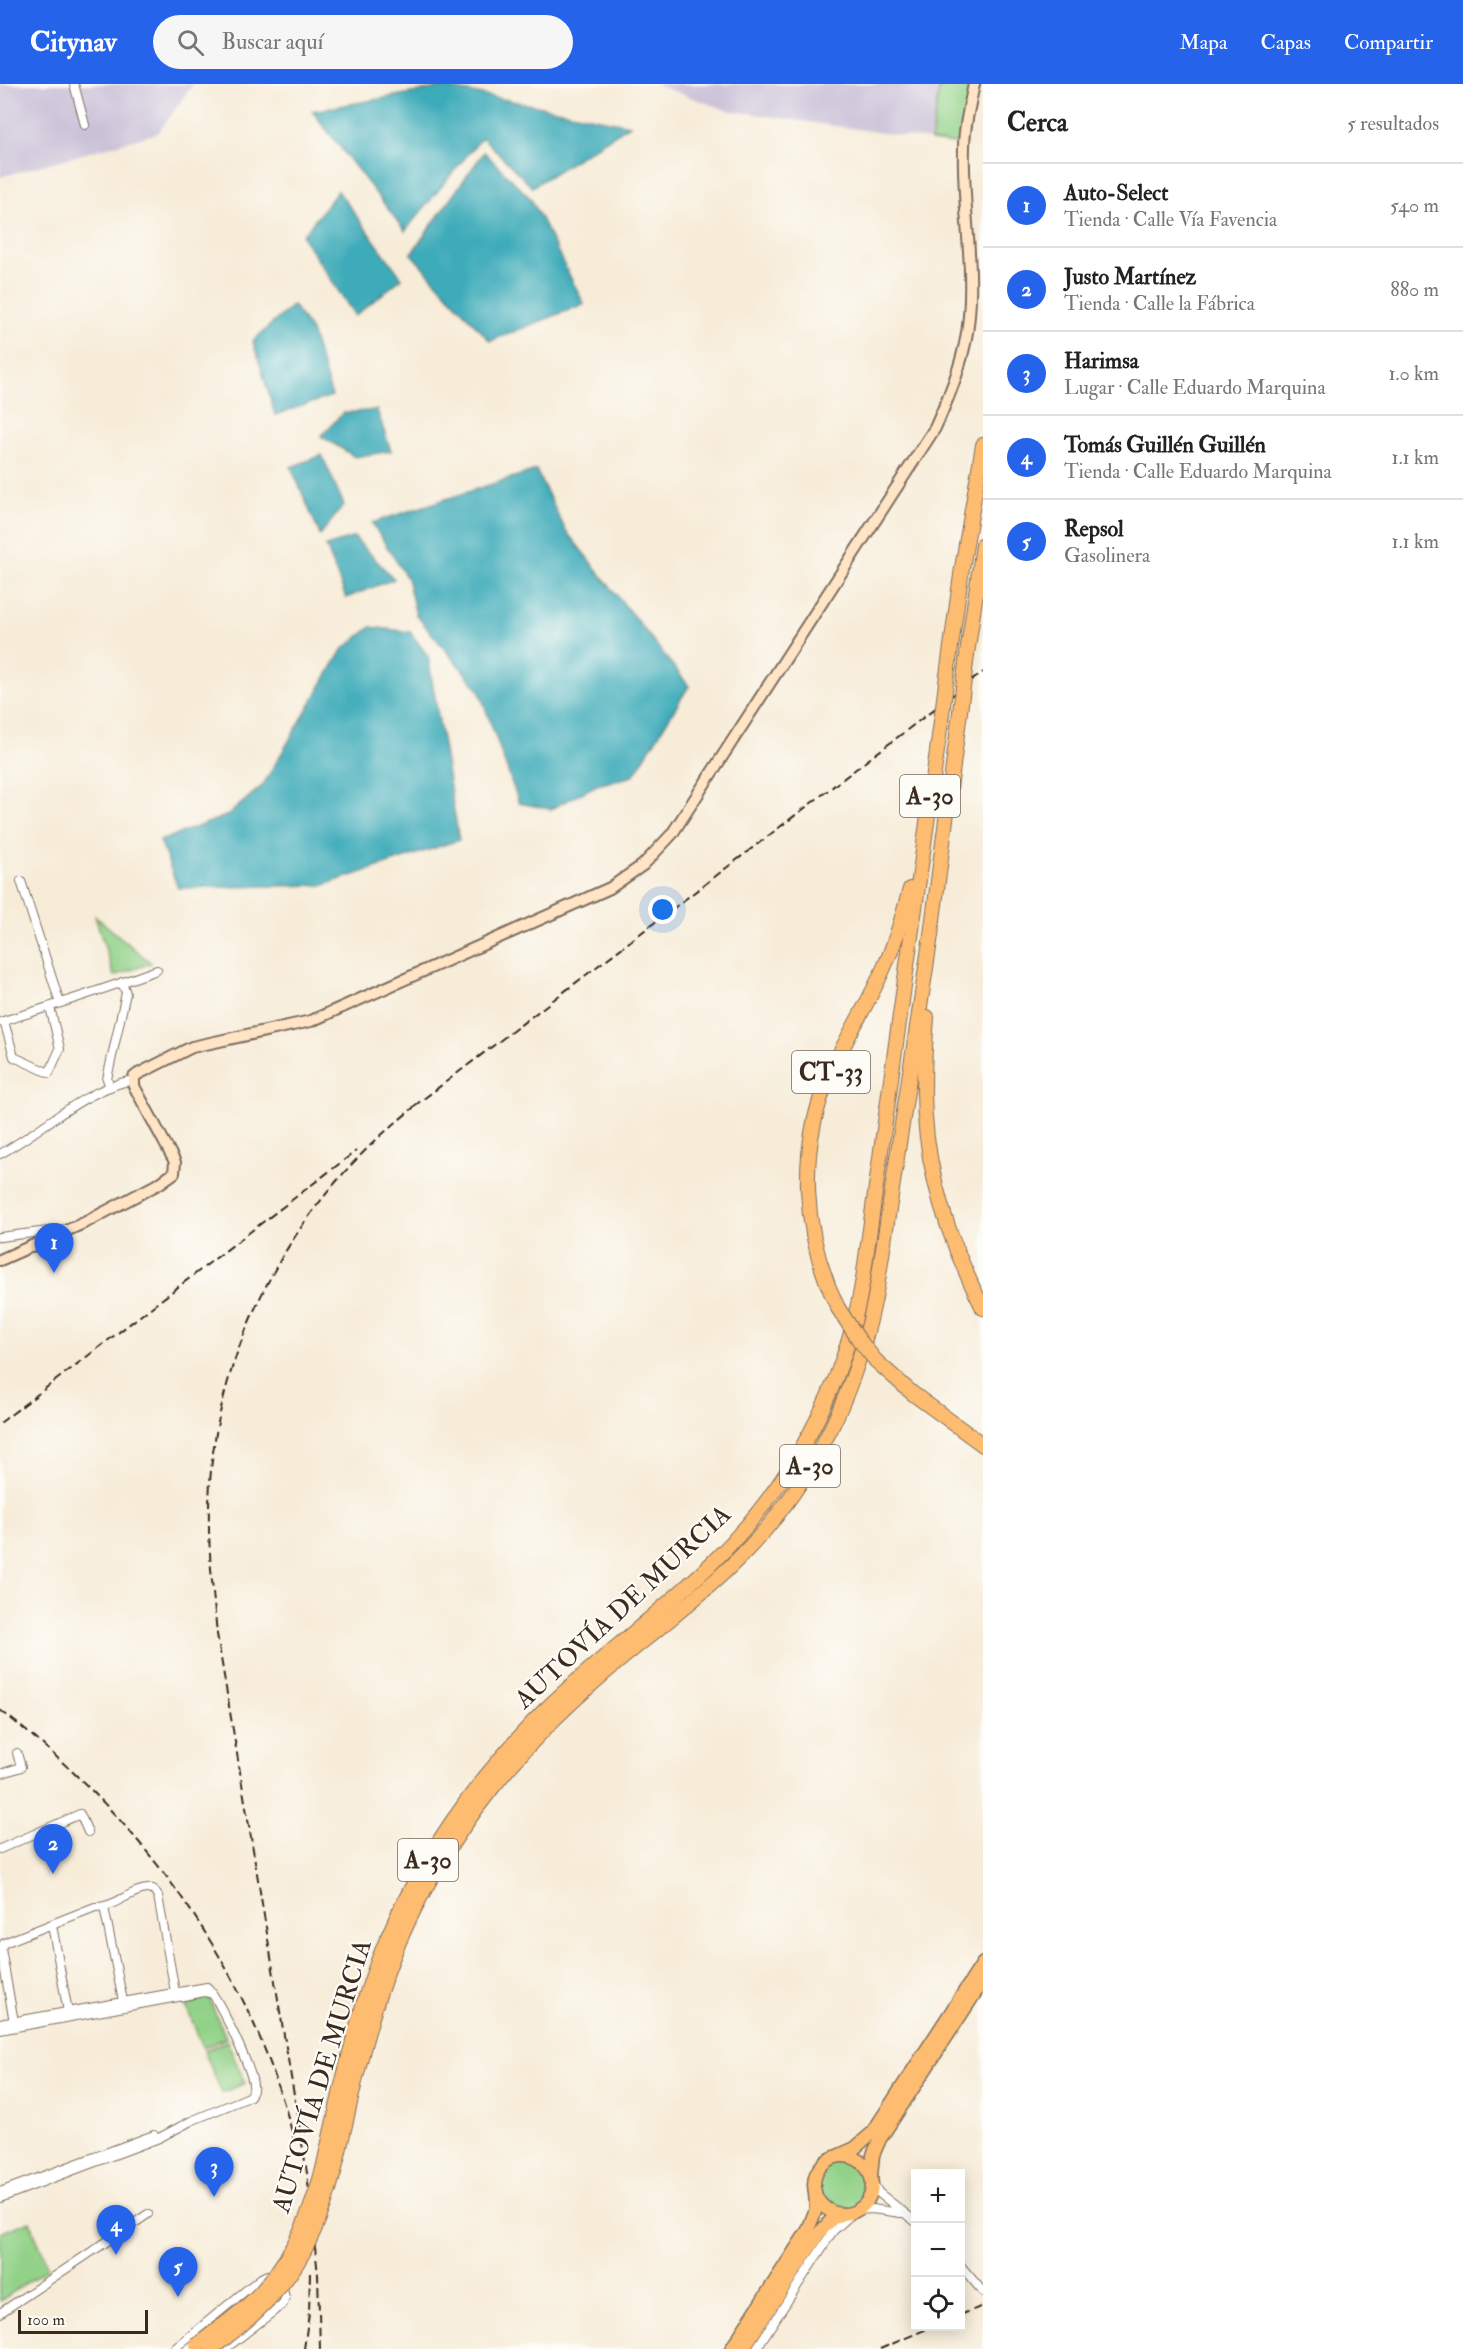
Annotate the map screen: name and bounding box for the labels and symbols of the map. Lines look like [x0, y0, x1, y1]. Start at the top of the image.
road number: A-30 [900, 775, 960, 817]
your location [648, 895, 677, 924]
road number: CT-33 [792, 1051, 870, 1093]
pin: 1 [34, 1224, 74, 1273]
road number: A-30 [780, 1445, 840, 1487]
street label: AUTOVÍA DE MURCIA [506, 1497, 738, 1716]
pin: 2 [34, 1824, 72, 1874]
road number: A-30 [398, 1839, 458, 1881]
street label: AUTOVÍA DE MURCIA [263, 1934, 379, 2218]
pin: 3 [194, 2148, 234, 2197]
pin: 4 [96, 2206, 136, 2255]
pin: 5 [158, 2248, 198, 2297]
scale bar [18, 2307, 148, 2334]

